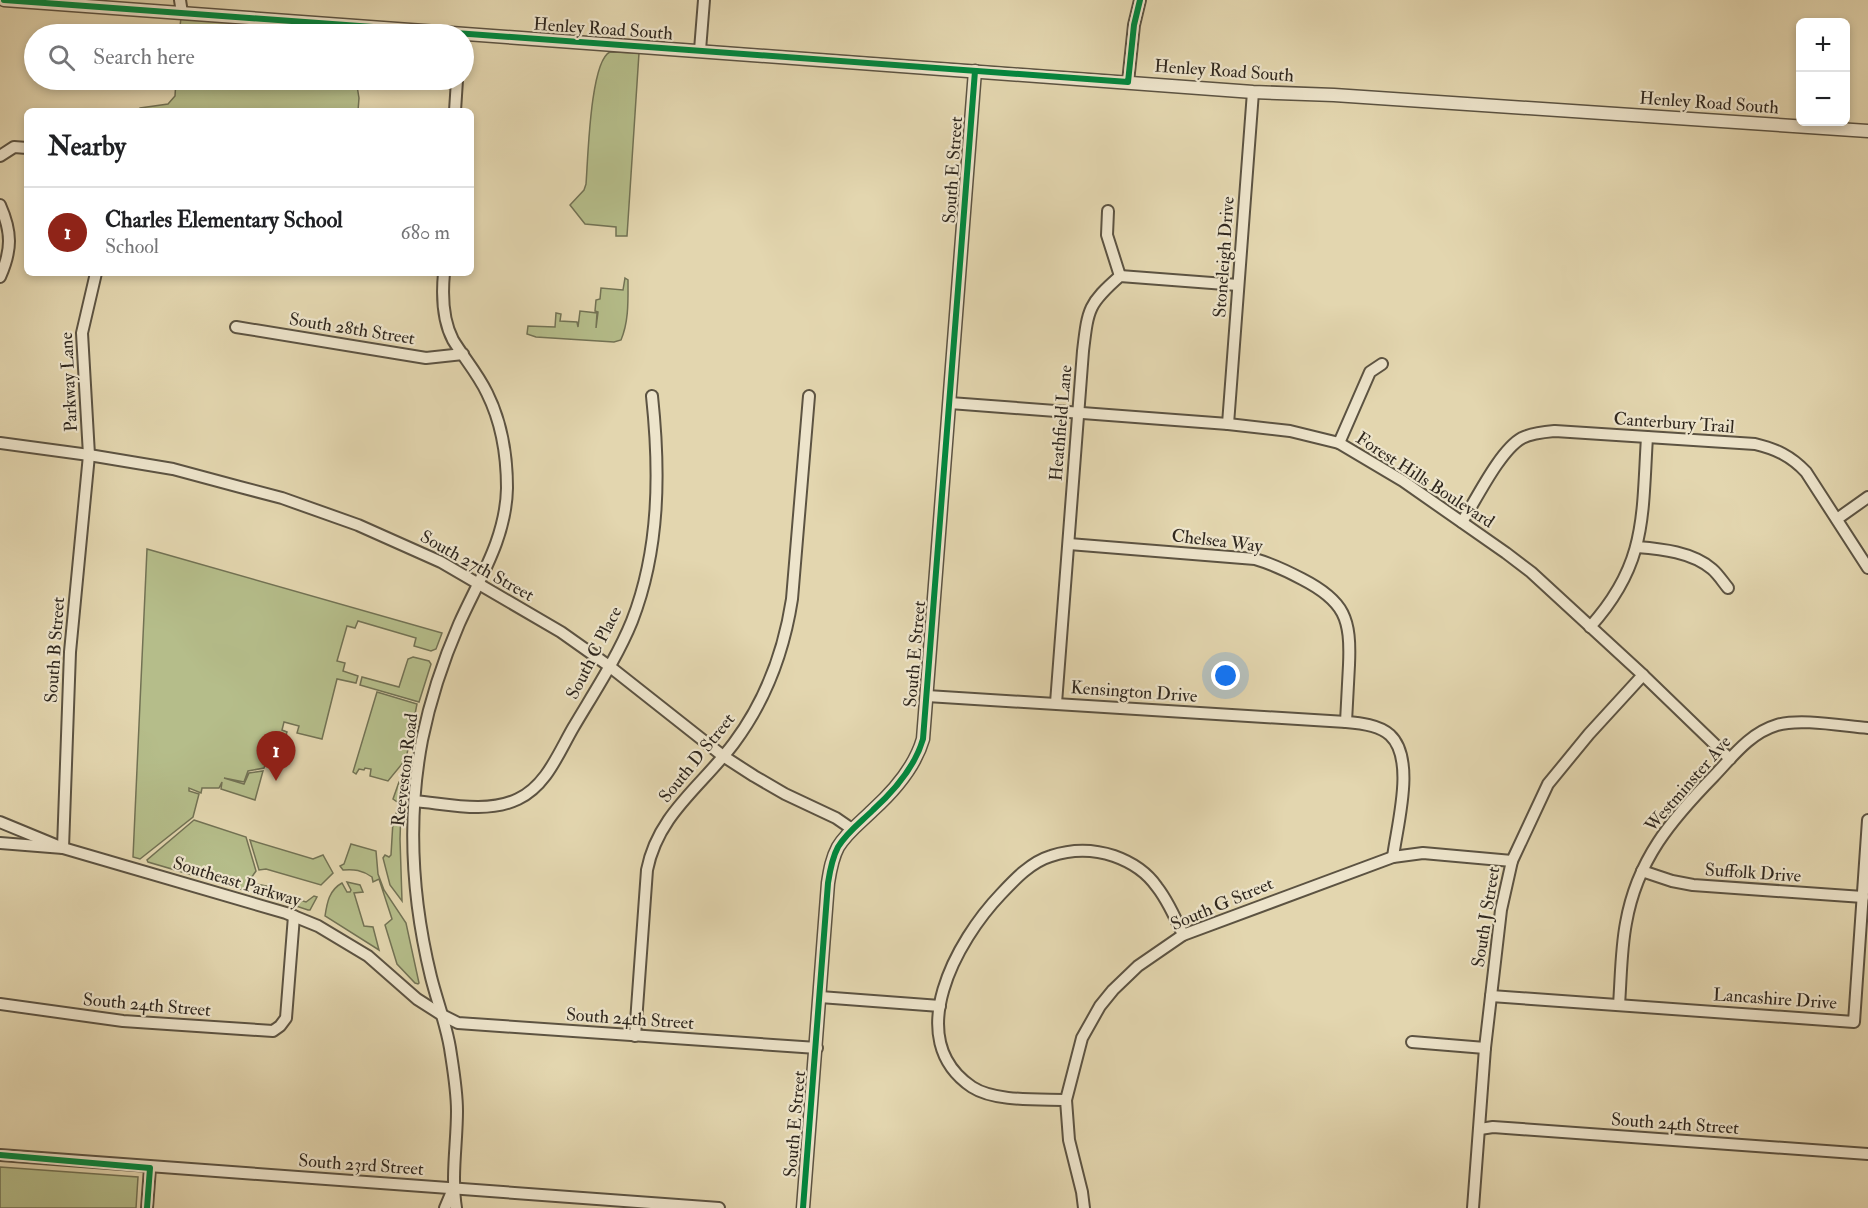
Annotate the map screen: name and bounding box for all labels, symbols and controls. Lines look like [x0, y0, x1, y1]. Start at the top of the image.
street label: Henley Road South [532, 13, 674, 45]
map controls [1796, 18, 1850, 126]
button: + [1796, 18, 1850, 72]
search box [24, 24, 474, 90]
icon: search [45, 41, 78, 74]
text: Search here [93, 43, 195, 71]
street label: Henley Road South [1153, 55, 1295, 87]
button: − [1796, 72, 1850, 126]
street label: Henley Road South [1638, 87, 1780, 119]
street label: South E Street [938, 116, 968, 224]
text: Nearby [48, 131, 126, 163]
street label: Stoneleigh Drive [1208, 195, 1240, 318]
text: Charles Elementary School [105, 206, 343, 234]
text: 1 [64, 220, 71, 245]
text: 680 m [401, 220, 450, 245]
text: School [105, 234, 159, 259]
street label: South 28th Street [287, 308, 417, 350]
street label: Parkway Lane [55, 331, 83, 432]
street label: Heathfield Lane [1044, 363, 1078, 482]
street label: Canterbury Trail [1613, 407, 1736, 439]
street label: Forest Hills Boulevard [1351, 427, 1499, 533]
street label: Chelsea Way [1170, 524, 1265, 558]
street label: South 27th Street [416, 525, 538, 607]
street label: South B Street [40, 596, 70, 704]
street label: South E Street [899, 599, 931, 708]
street label: South C Place [561, 602, 627, 703]
your location [1211, 661, 1240, 690]
street label: Kensington Drive [1070, 676, 1199, 708]
street label: South D Street [654, 708, 740, 808]
street label: Reeveston Road [387, 712, 423, 828]
street label: Westminster Ave [1639, 731, 1736, 838]
pin: 1 [256, 732, 296, 781]
street label: Southeast Parkway [170, 852, 305, 913]
street label: Suffolk Drive [1704, 858, 1802, 888]
street label: South J Street [1467, 865, 1505, 969]
street label: South G Street [1167, 872, 1277, 936]
street label: Lancashire Drive [1712, 983, 1838, 1015]
street label: South 24th Street [82, 988, 212, 1022]
street label: South 24th Street [565, 1003, 695, 1035]
street label: South E Street [779, 1069, 811, 1178]
street label: South 24th Street [1610, 1108, 1740, 1140]
street label: South 23rd Street [298, 1149, 425, 1181]

